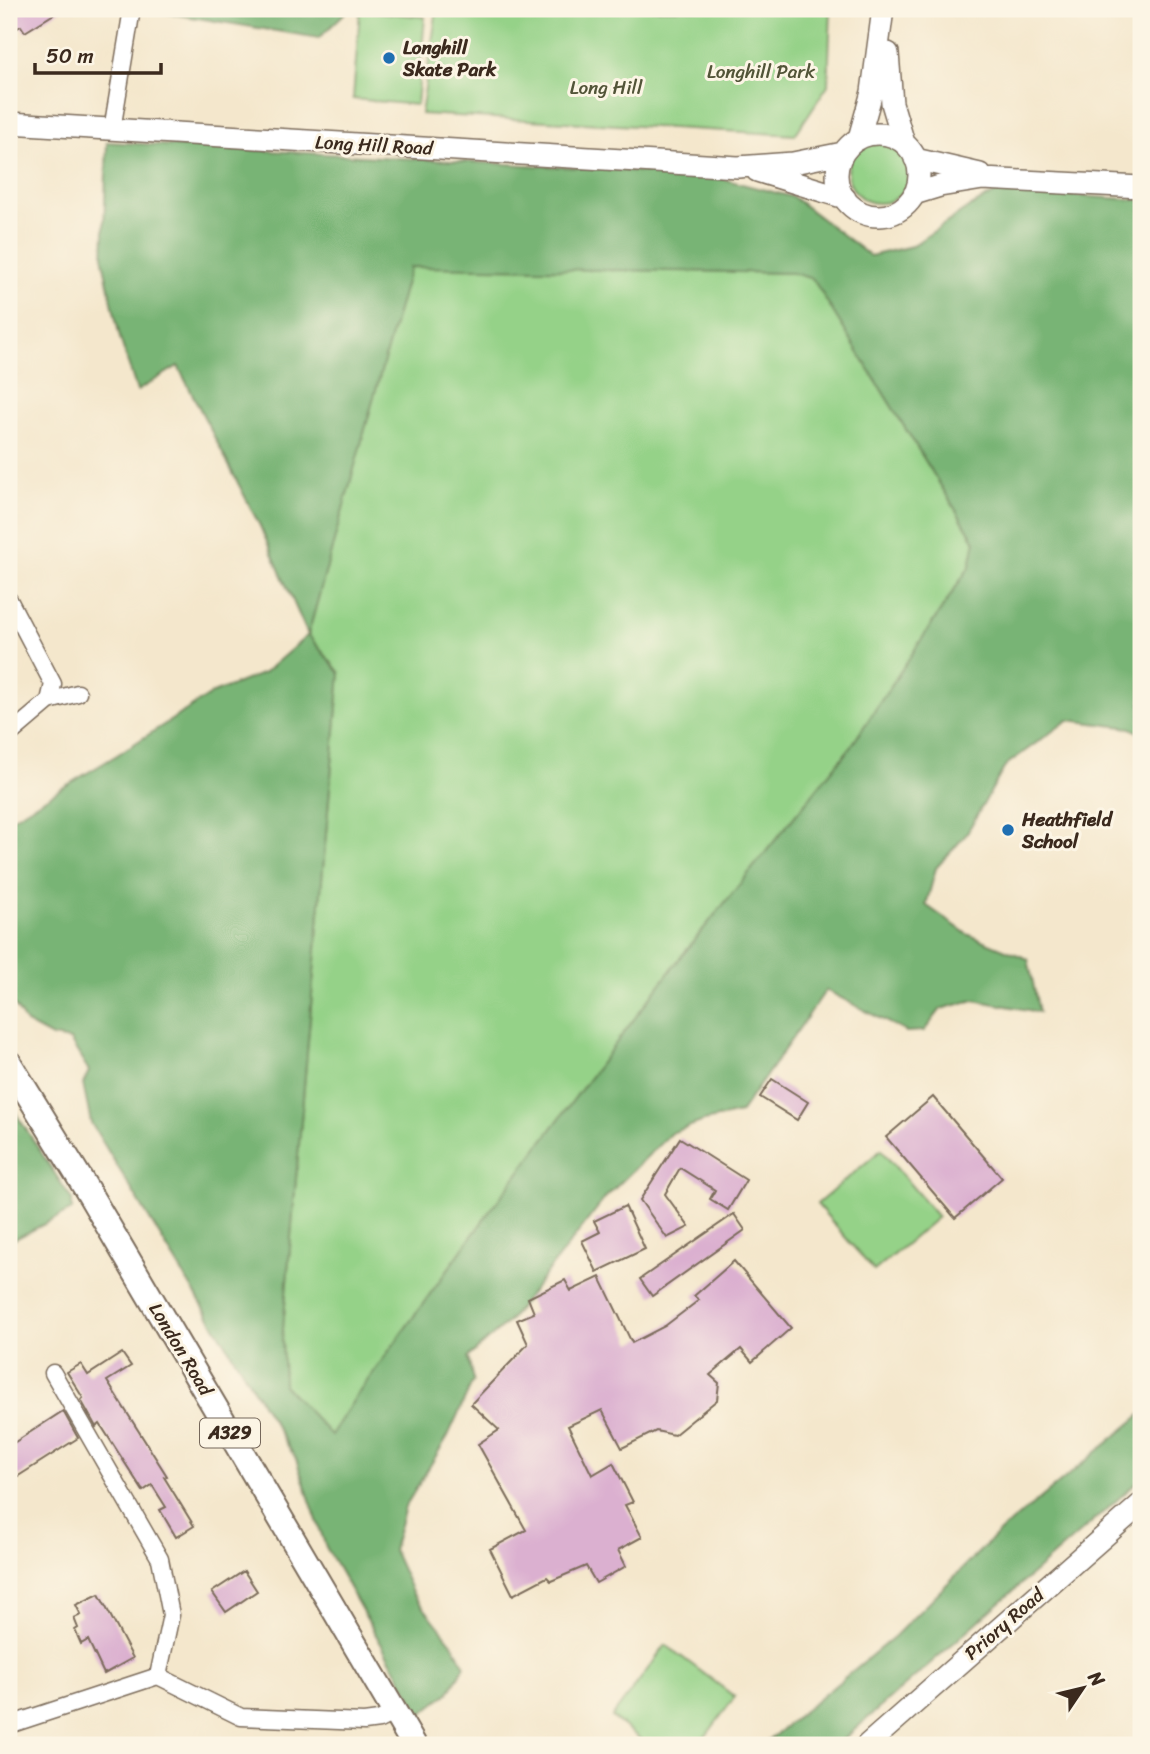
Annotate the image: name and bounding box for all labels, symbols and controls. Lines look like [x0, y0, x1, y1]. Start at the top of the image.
place label: Longhill Skate Park [402, 31, 497, 86]
scale bar [35, 32, 161, 76]
text: 50 m [46, 37, 94, 75]
marker: Longhill Skate Park [381, 50, 397, 66]
park label: Longhill Park [707, 55, 816, 88]
park label: Long Hill [570, 71, 643, 104]
street label: Long Hill Road [314, 125, 435, 165]
place label: Heathfield School [1021, 803, 1114, 858]
marker: Heathfield School [1000, 822, 1016, 838]
street label: London Road [140, 1296, 223, 1404]
road number: A329 [200, 1418, 260, 1448]
street label: Priory Road [957, 1578, 1053, 1668]
north arrow [1048, 1652, 1118, 1722]
text: N [1079, 1663, 1114, 1694]

